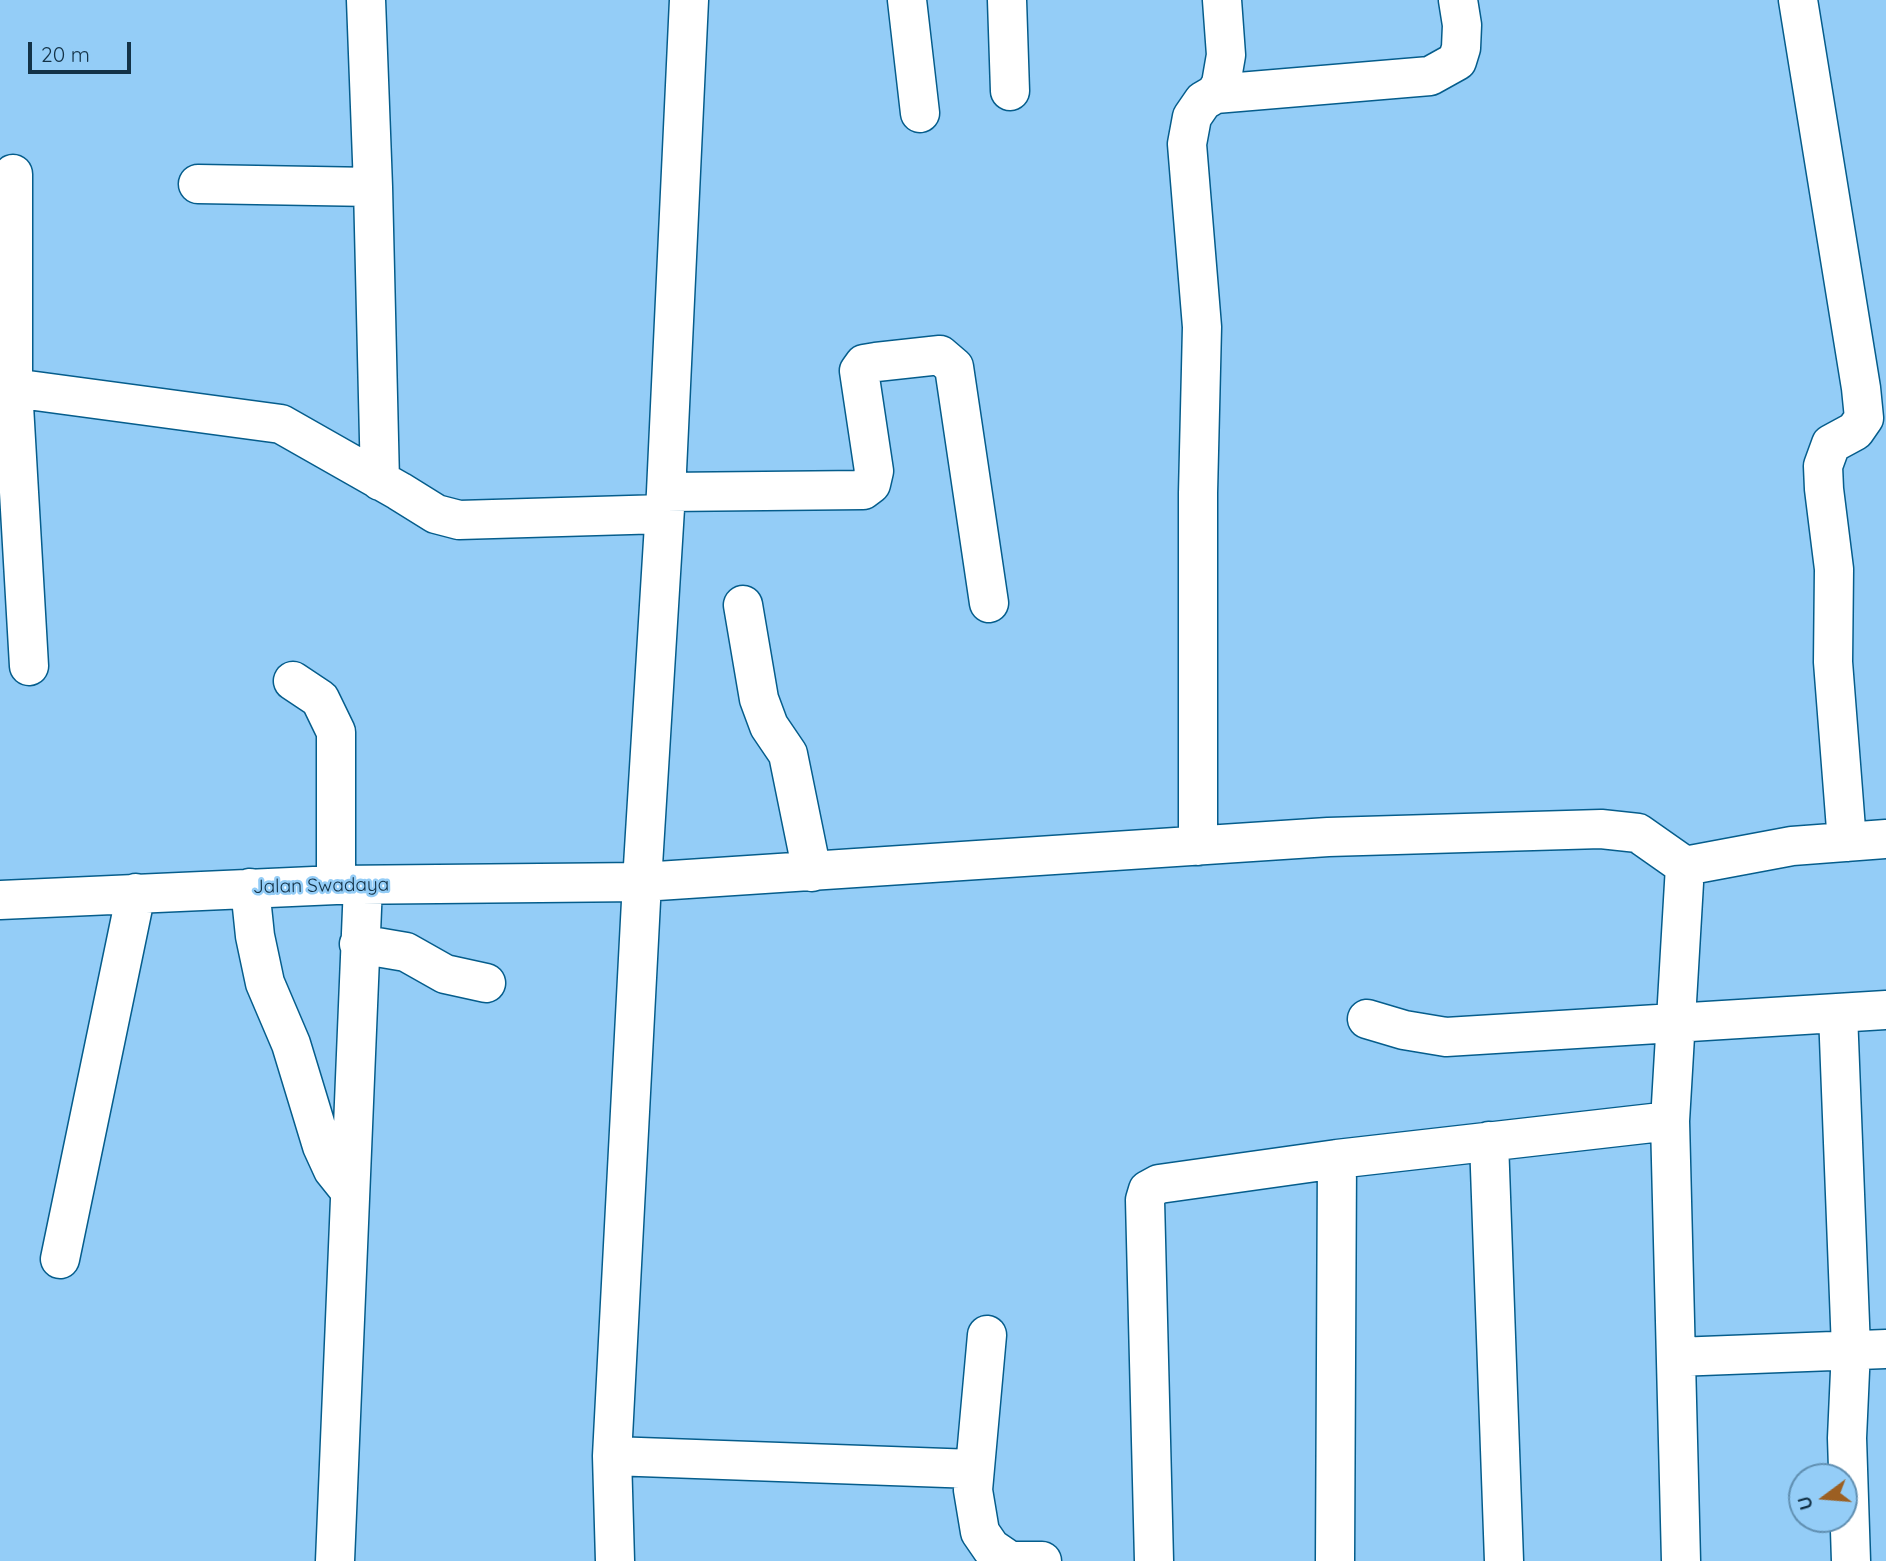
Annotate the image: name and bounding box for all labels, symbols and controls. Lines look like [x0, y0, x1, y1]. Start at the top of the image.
scale bar [32, 28, 135, 72]
text: 20 m [41, 41, 90, 67]
street label: Jalan Swadaya [253, 873, 389, 899]
north arrow [1788, 1463, 1858, 1533]
text: U [1791, 1493, 1818, 1513]

